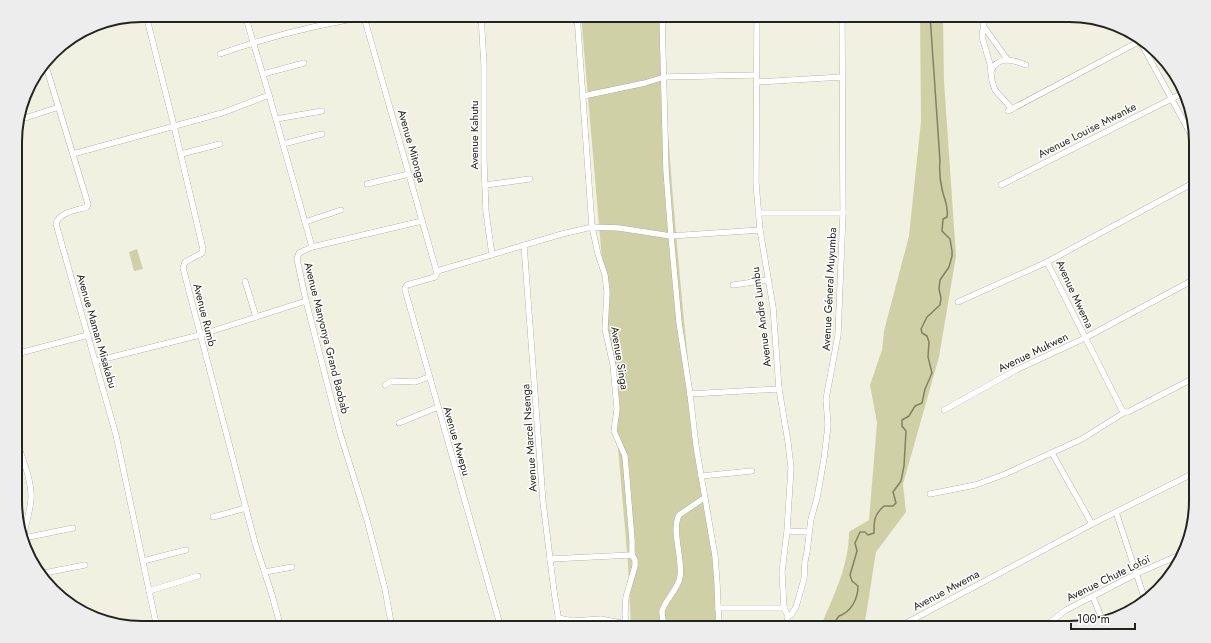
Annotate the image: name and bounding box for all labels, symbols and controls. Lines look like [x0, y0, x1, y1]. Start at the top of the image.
street label: Avenue Louise Mwanke [1035, 98, 1139, 162]
street label: Avenue Kahutu [466, 100, 482, 170]
street label: Avenue Mitonga [394, 108, 430, 184]
street label: Avenue Géneral Muyumba [818, 227, 840, 351]
street label: Avenue Mwema [1052, 257, 1098, 331]
street label: Avenue Manyonya Grand Baobab [300, 261, 354, 415]
street label: Avenue Andre Lumbu [747, 266, 775, 368]
street label: Avenue Maman Misakabu [73, 272, 121, 390]
street label: Avenue Rumb [189, 282, 221, 348]
street label: Avenue Singa [607, 325, 633, 391]
street label: Avenue Mukwen [995, 328, 1071, 376]
street label: Avenue Marcel Nsenga [517, 384, 541, 492]
street label: Avenue Mwepu [439, 404, 475, 478]
street label: Avenue Chute Lofoï [1063, 550, 1154, 605]
street label: Avenue Mwema [910, 566, 982, 614]
scale bar [1071, 605, 1135, 631]
text: 100 m [1077, 610, 1110, 628]

